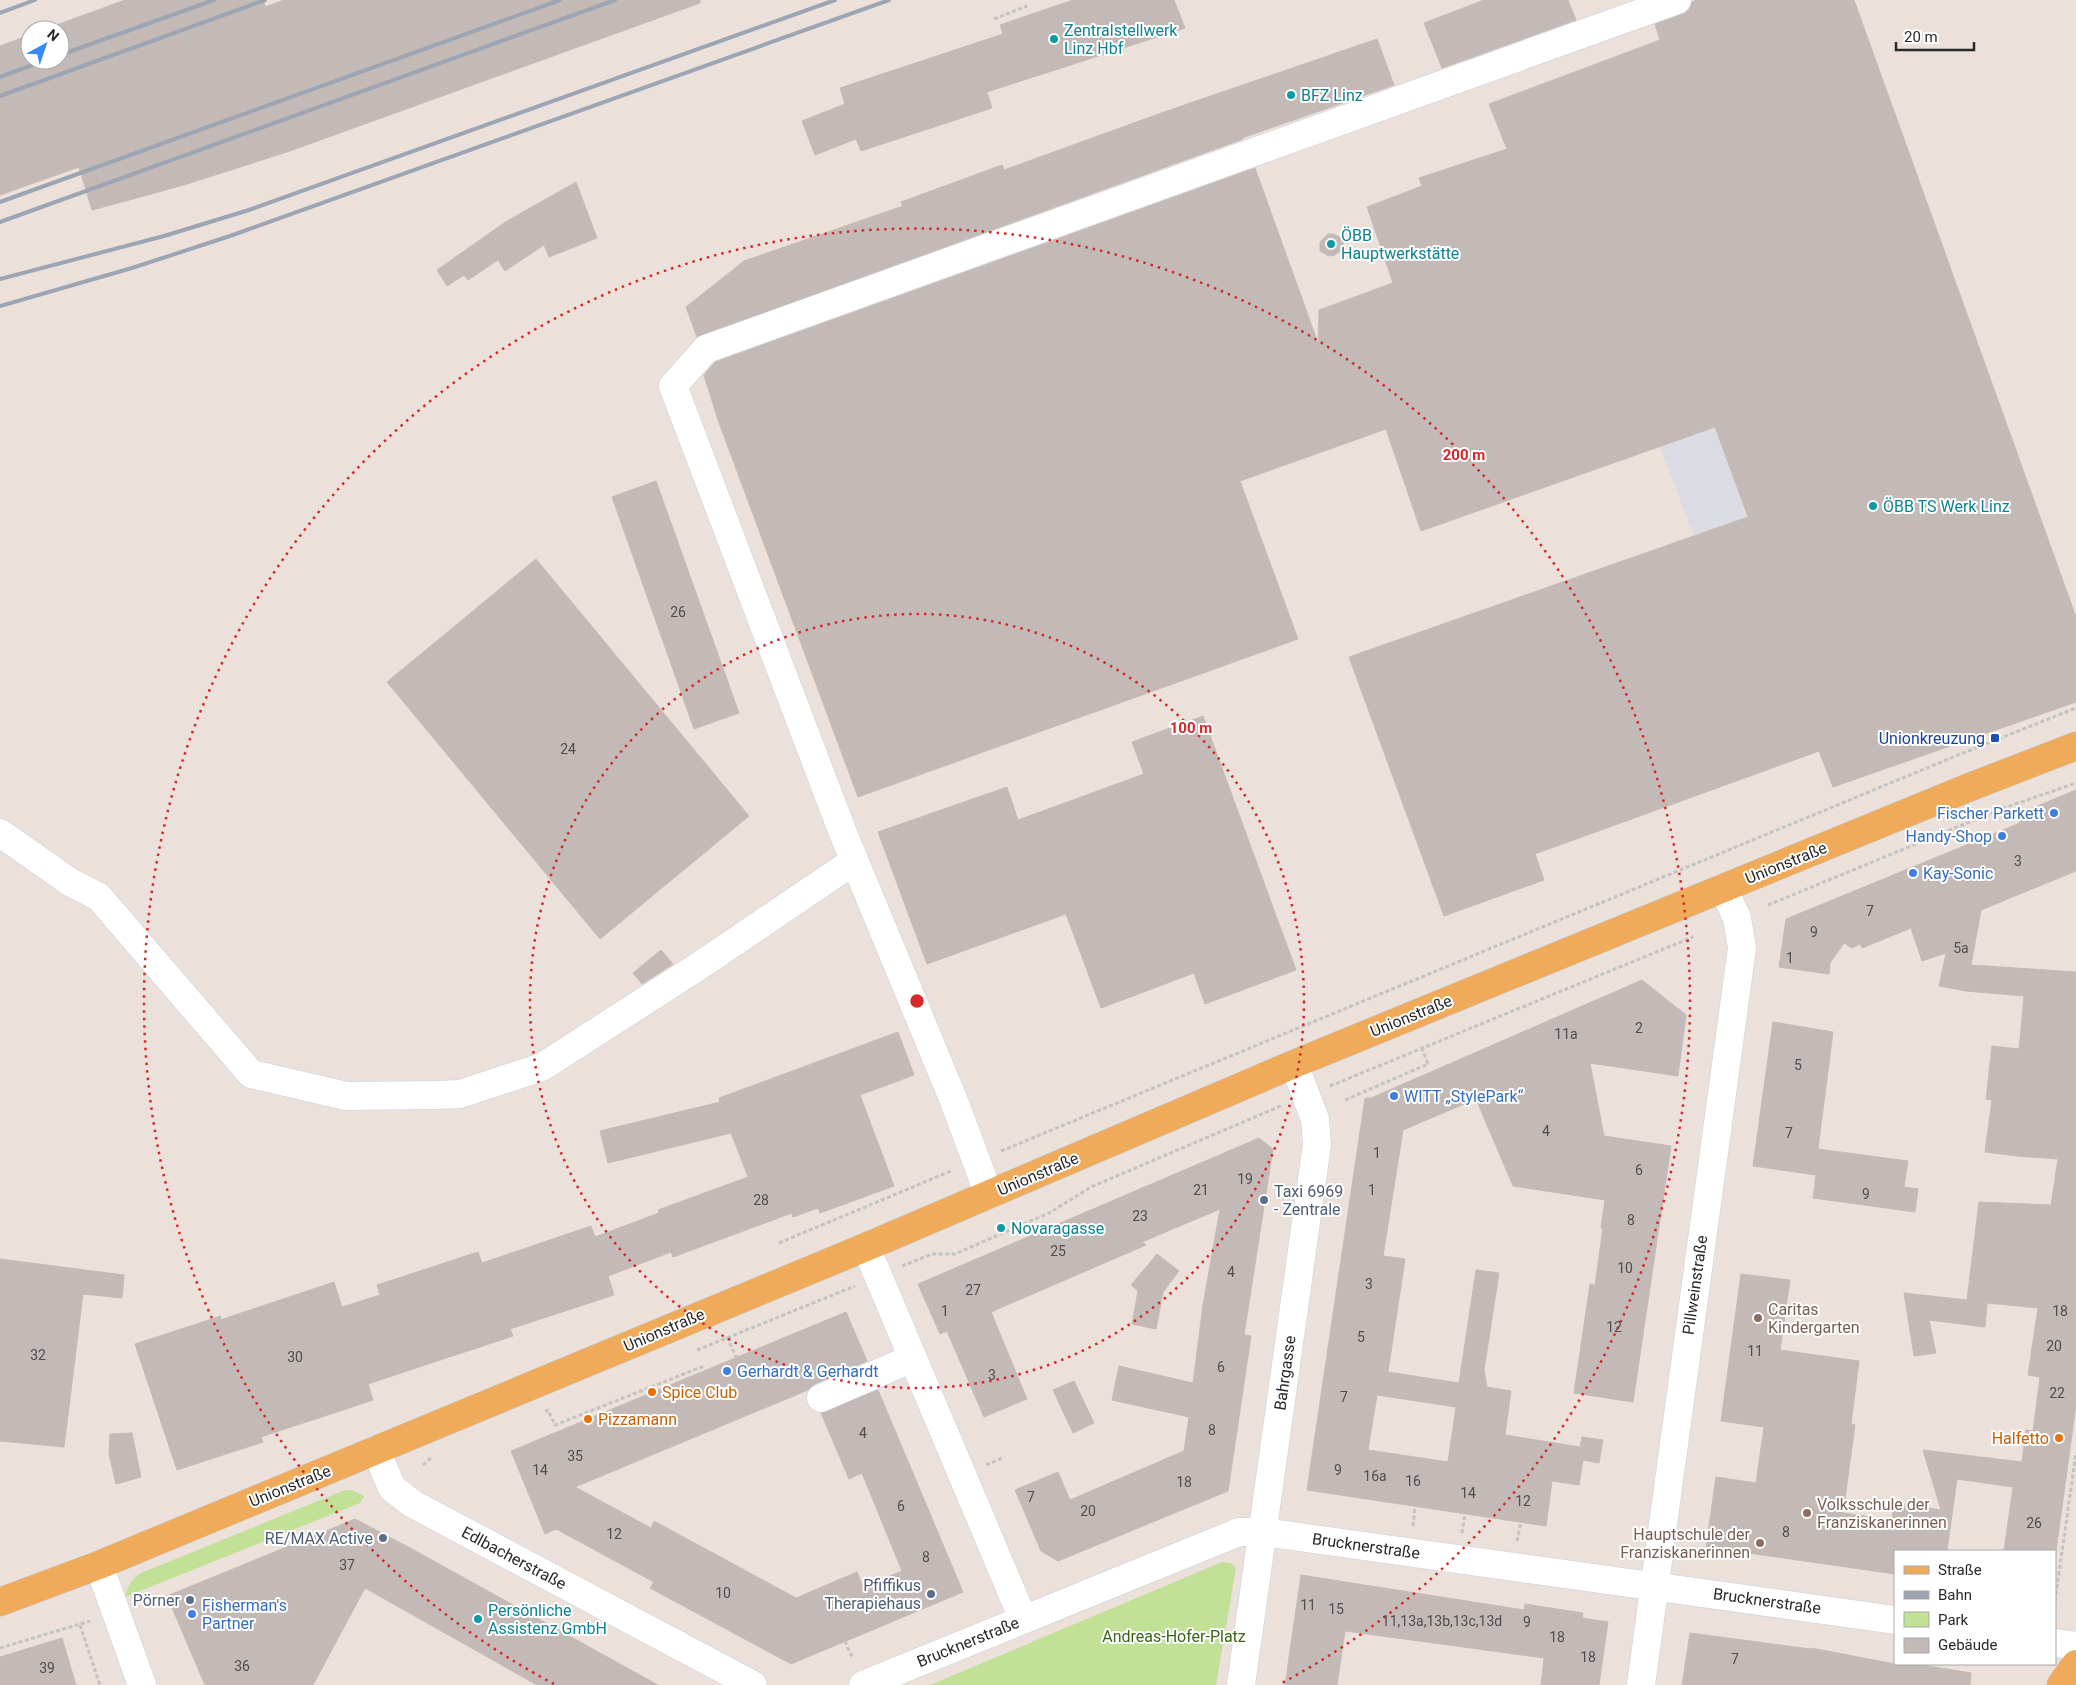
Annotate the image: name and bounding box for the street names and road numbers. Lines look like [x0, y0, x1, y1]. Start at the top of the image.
street label: Unionstraße [1742, 838, 1830, 888]
street label: Unionstraße [1367, 991, 1455, 1041]
street label: Unionstraße [995, 1148, 1081, 1200]
street label: Pillweinstraße [1679, 1234, 1711, 1336]
street label: Unionstraße [621, 1304, 707, 1356]
street label: Bahrgasse [1270, 1334, 1300, 1412]
street label: Unionstraße [246, 1461, 334, 1511]
street label: Edlbacherstraße [458, 1522, 570, 1594]
street label: Brucknerstraße [1311, 1529, 1421, 1563]
street label: Brucknerstraße [1712, 1584, 1822, 1618]
street label: Brucknerstraße [914, 1613, 1022, 1671]

